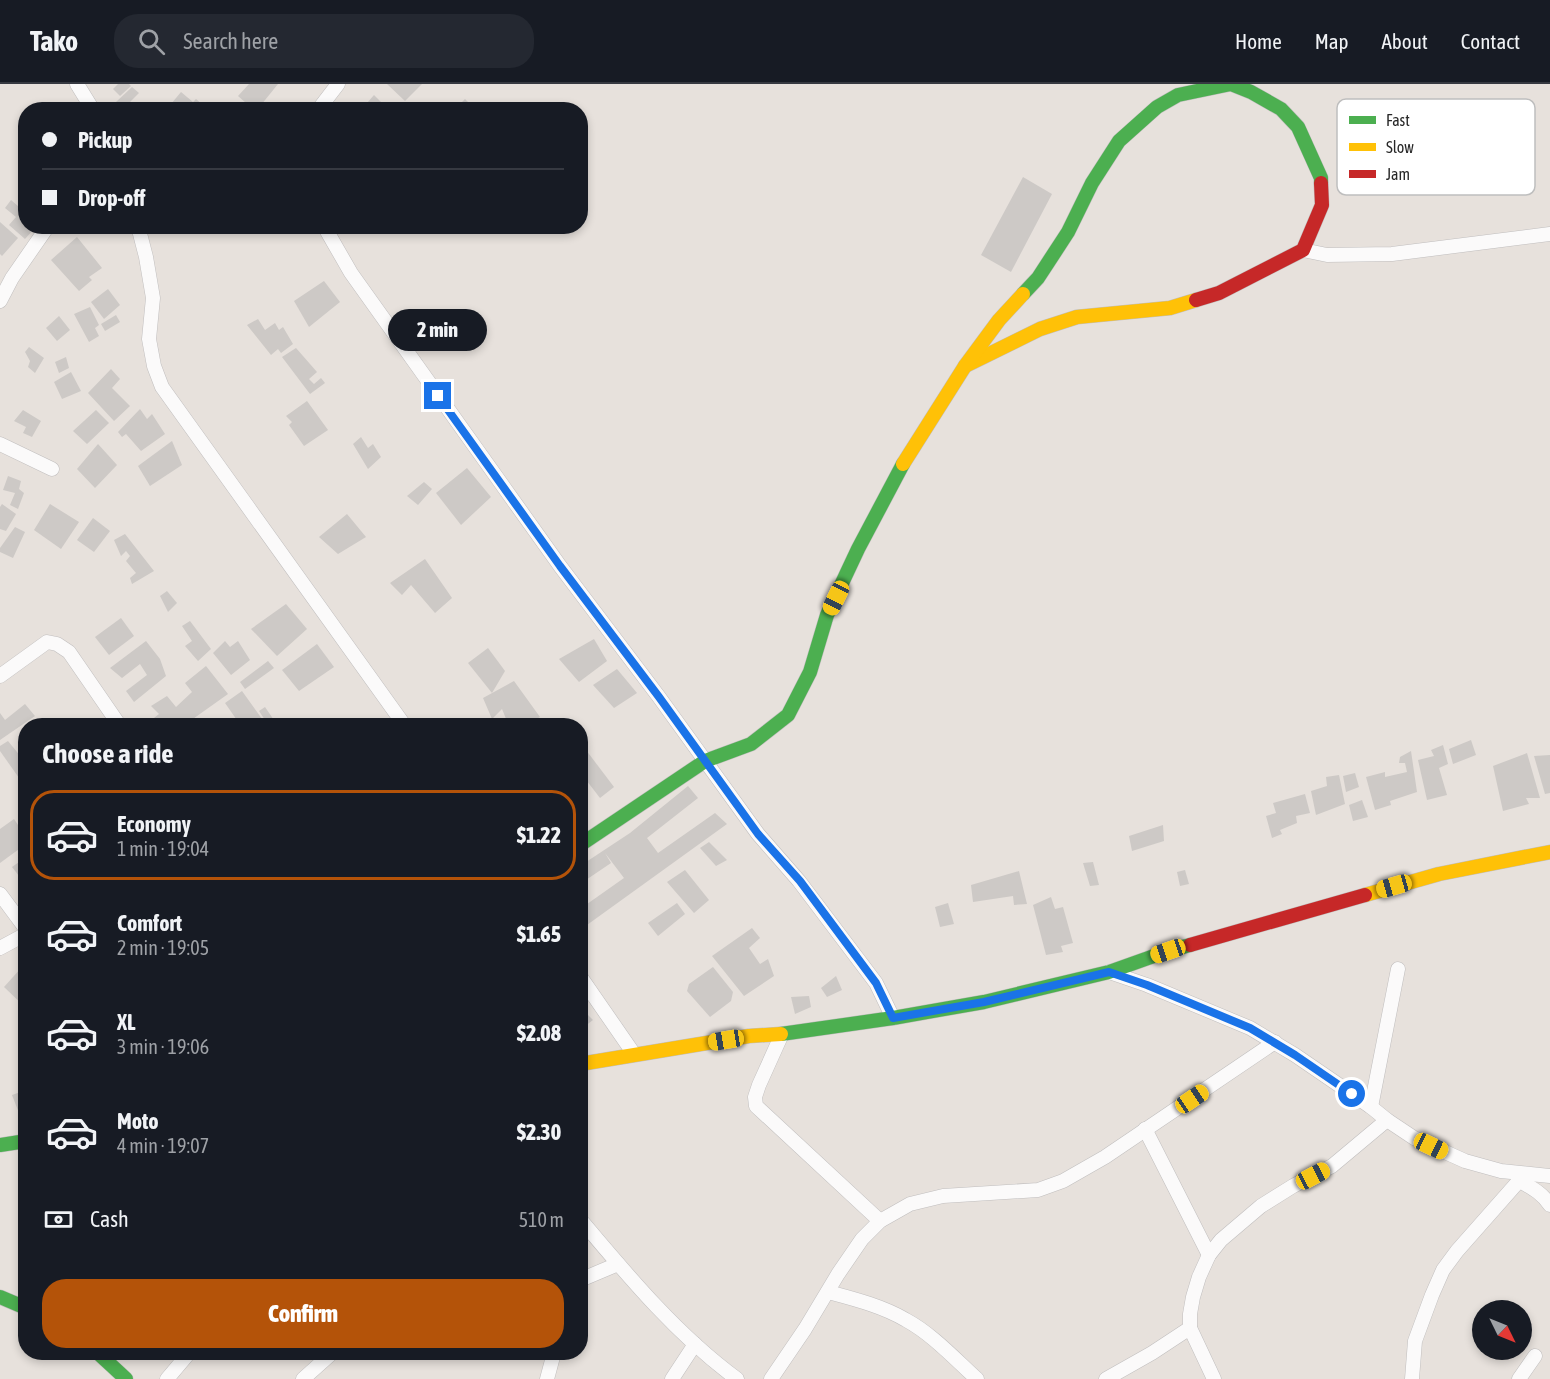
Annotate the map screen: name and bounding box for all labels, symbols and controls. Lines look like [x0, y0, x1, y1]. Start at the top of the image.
search box [114, 14, 534, 68]
text: Tako [30, 25, 78, 57]
icon: search [135, 25, 168, 58]
text: Search here [183, 28, 278, 54]
text: Home [1235, 29, 1282, 53]
text: Map [1315, 29, 1349, 53]
text: About [1382, 29, 1428, 53]
text: Contact [1461, 29, 1520, 53]
legend [1337, 99, 1535, 195]
text: Fast [1386, 111, 1410, 129]
text: Pickup [78, 127, 133, 153]
text: Slow [1386, 138, 1414, 156]
text: Jam [1386, 165, 1410, 183]
text: Drop-off [78, 185, 145, 211]
callout: 2 min [388, 309, 488, 351]
text: 2 min [417, 318, 458, 341]
route end [424, 382, 451, 409]
car [820, 578, 852, 618]
text: Choose a ride [42, 738, 174, 769]
icon: car [45, 808, 99, 862]
text: Economy [117, 811, 191, 837]
text: $1.22 [517, 822, 561, 848]
text: 1 min · 19:04 [117, 837, 209, 860]
car [1374, 872, 1414, 900]
icon: car [45, 907, 99, 961]
text: Comfort [117, 910, 182, 936]
text: $1.65 [517, 921, 561, 947]
text: 2 min · 19:05 [117, 936, 209, 959]
car [1148, 937, 1188, 965]
icon: car [45, 1006, 99, 1060]
text: XL [117, 1009, 135, 1035]
text: $2.08 [517, 1020, 561, 1046]
car [707, 1028, 745, 1052]
text: 3 min · 19:06 [117, 1035, 209, 1058]
route start [1338, 1080, 1365, 1107]
car [1172, 1081, 1212, 1117]
icon: car [45, 1105, 99, 1159]
text: Moto [117, 1108, 159, 1134]
text: $2.30 [517, 1119, 561, 1145]
car [1411, 1130, 1451, 1162]
text: 4 min · 19:07 [117, 1134, 209, 1157]
car [1293, 1160, 1333, 1192]
icon: cash [42, 1203, 75, 1236]
text: Cash [90, 1206, 129, 1232]
text: 510 m [519, 1208, 564, 1231]
button: Confirm [42, 1279, 564, 1348]
north arrow [1472, 1300, 1532, 1360]
map controls [1472, 1300, 1532, 1360]

